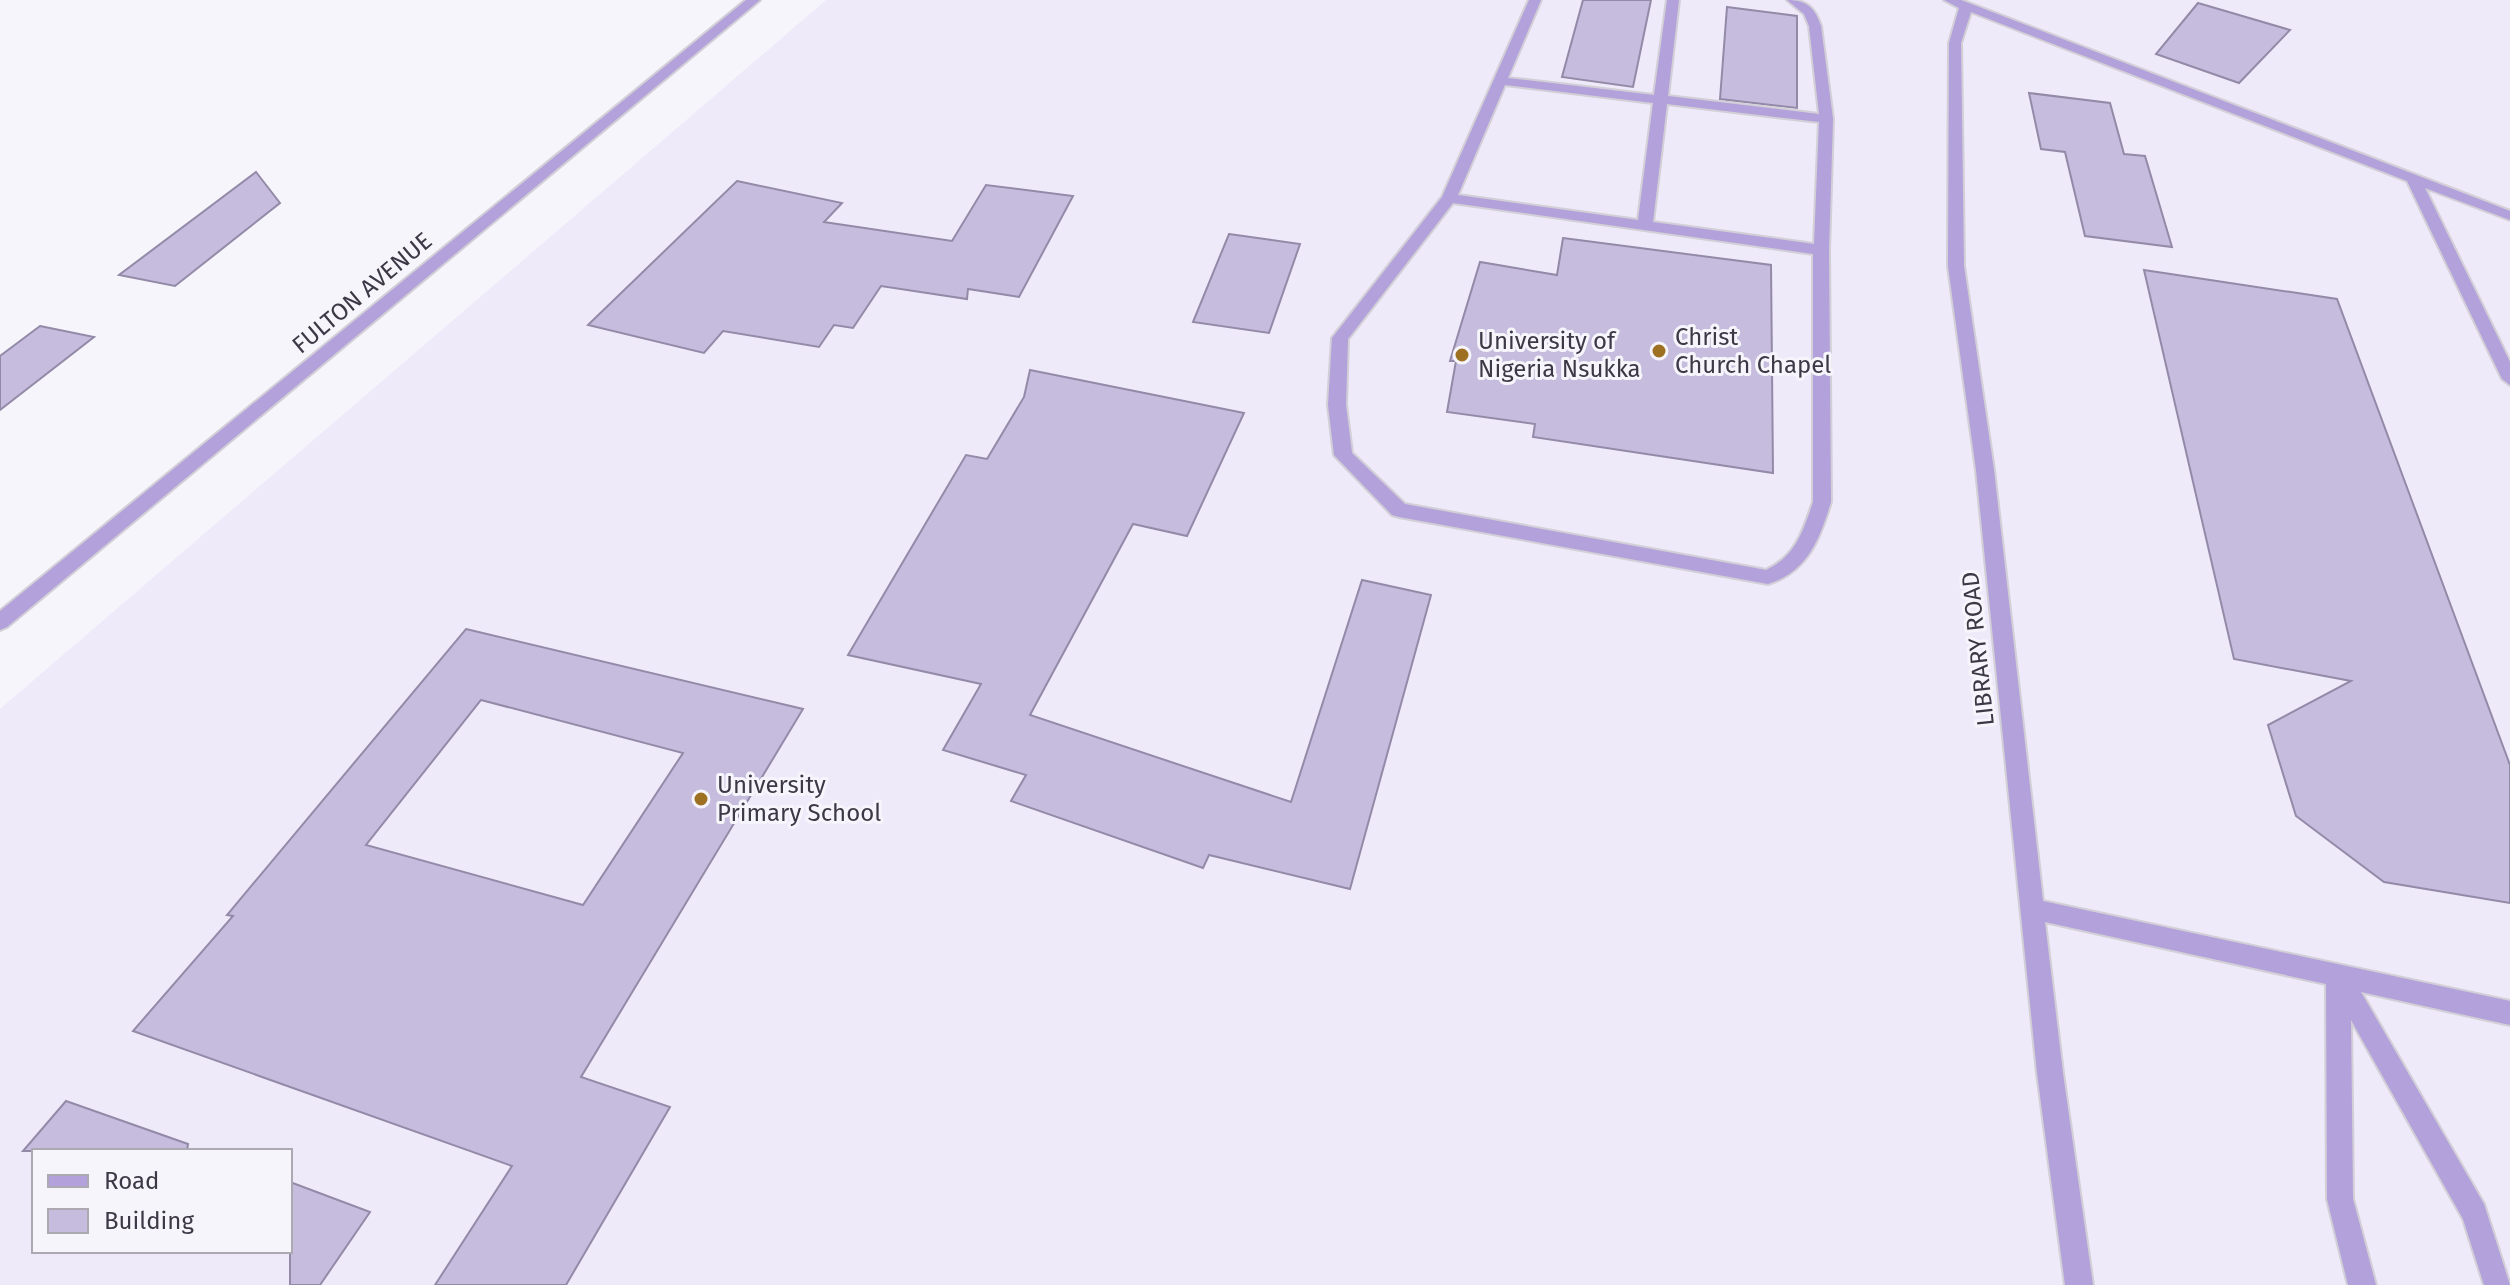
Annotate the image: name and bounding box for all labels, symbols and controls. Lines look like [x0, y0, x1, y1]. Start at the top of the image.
street label: FULTON AVENUE [287, 227, 437, 359]
place label: Christ Church Chapel [1675, 323, 1831, 379]
place label: University of Nigeria Nsukka [1478, 327, 1641, 383]
marker: Christ Church Chapel [1650, 342, 1668, 360]
marker: University of Nigeria Nsukka [1453, 346, 1471, 364]
street label: LIBRARY ROAD [1956, 570, 2000, 728]
place label: University Primary School [717, 771, 881, 827]
marker: University Primary School [692, 790, 710, 808]
legend [32, 1149, 292, 1253]
text: Road [104, 1167, 159, 1195]
text: Building [104, 1207, 194, 1235]

